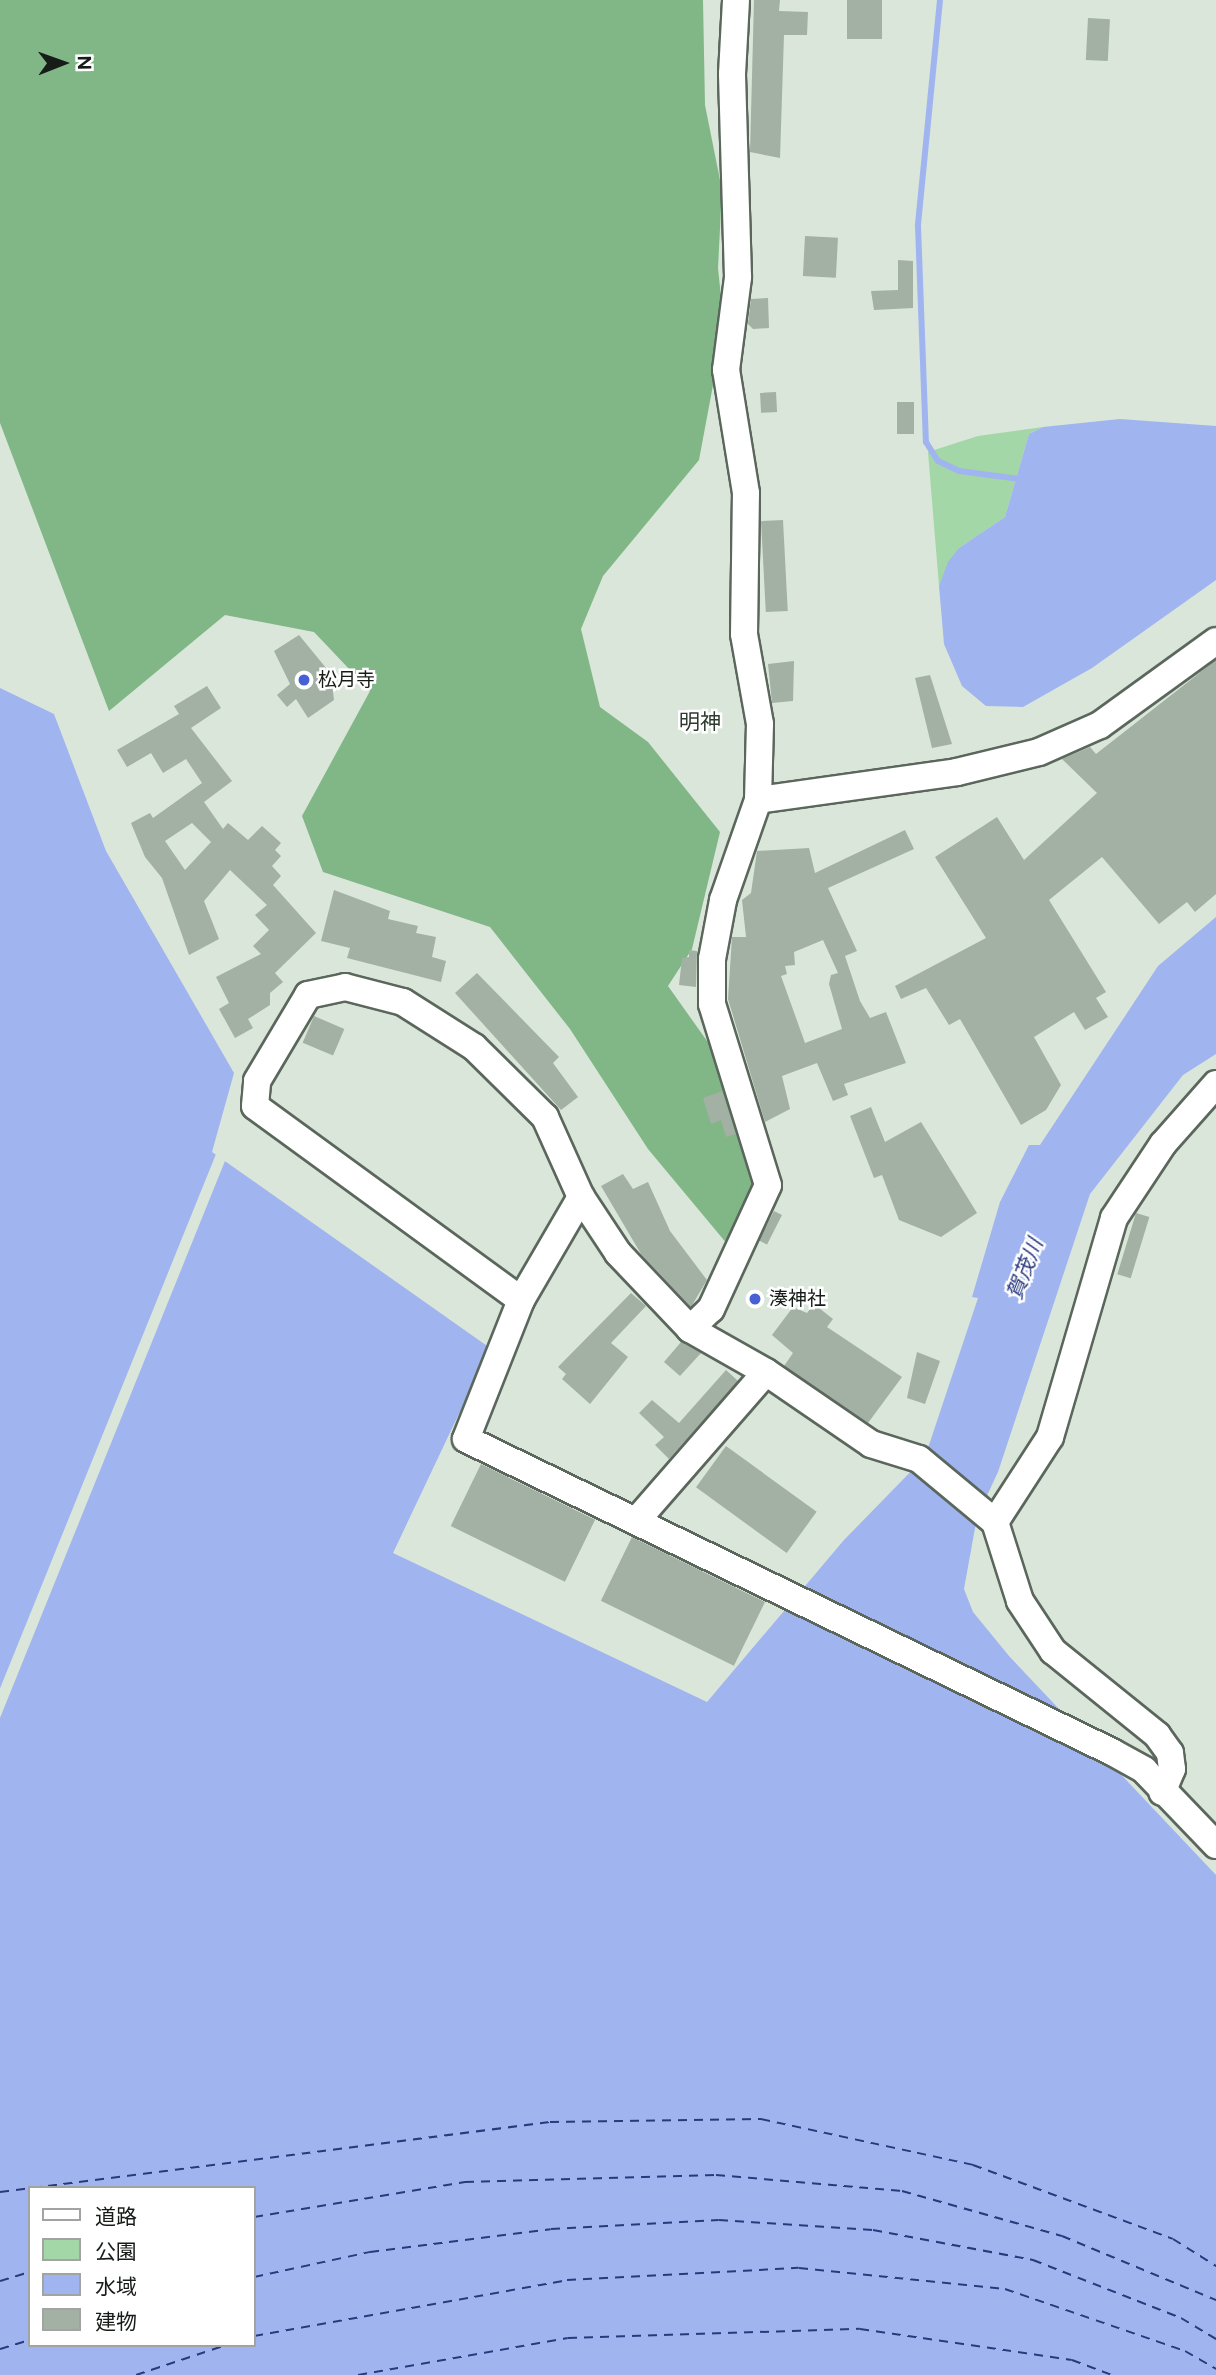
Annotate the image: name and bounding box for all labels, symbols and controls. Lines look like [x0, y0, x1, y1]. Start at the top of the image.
north arrow [28, 28, 98, 98]
text: N [73, 55, 96, 70]
place label: 松月寺 [318, 669, 375, 691]
marker: 松月寺 [296, 672, 312, 688]
district label: 明神 [679, 709, 721, 735]
water label: 賀茂川 [1002, 1235, 1048, 1303]
place label: 湊神社 [769, 1288, 826, 1310]
marker: 湊神社 [747, 1291, 763, 1307]
legend [28, 2186, 256, 2347]
text: 道路 [95, 2204, 137, 2229]
text: 公園 [95, 2239, 137, 2264]
text: 水域 [95, 2274, 137, 2299]
text: 建物 [95, 2309, 137, 2334]

